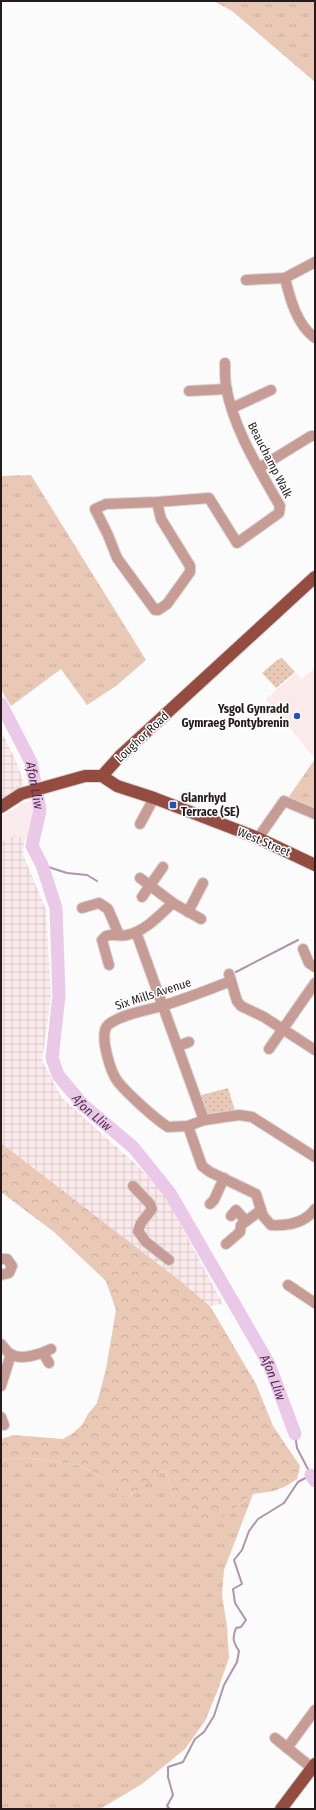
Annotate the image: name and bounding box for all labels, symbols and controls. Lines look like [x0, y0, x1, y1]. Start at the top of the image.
street label: Beauchamp Walk [245, 420, 295, 501]
place label: Ysgol Gynradd Gymraeg Pontybrenin [181, 702, 289, 730]
street label: Loughor Road [112, 709, 172, 765]
marker: Ysgol Gynradd Gymraeg Pontybrenin [292, 711, 302, 721]
water label: Afon Lliw [23, 759, 47, 811]
place label: Glanrhyd Terrace (SE) [181, 791, 240, 819]
marker: Glanrhyd Terrace (SE) [168, 800, 178, 810]
street label: West Street [235, 825, 293, 859]
street label: Six Mills Avenue [113, 975, 193, 1013]
water label: Afon Lliw [69, 1090, 116, 1134]
water label: Afon Lliw [257, 1351, 289, 1403]

